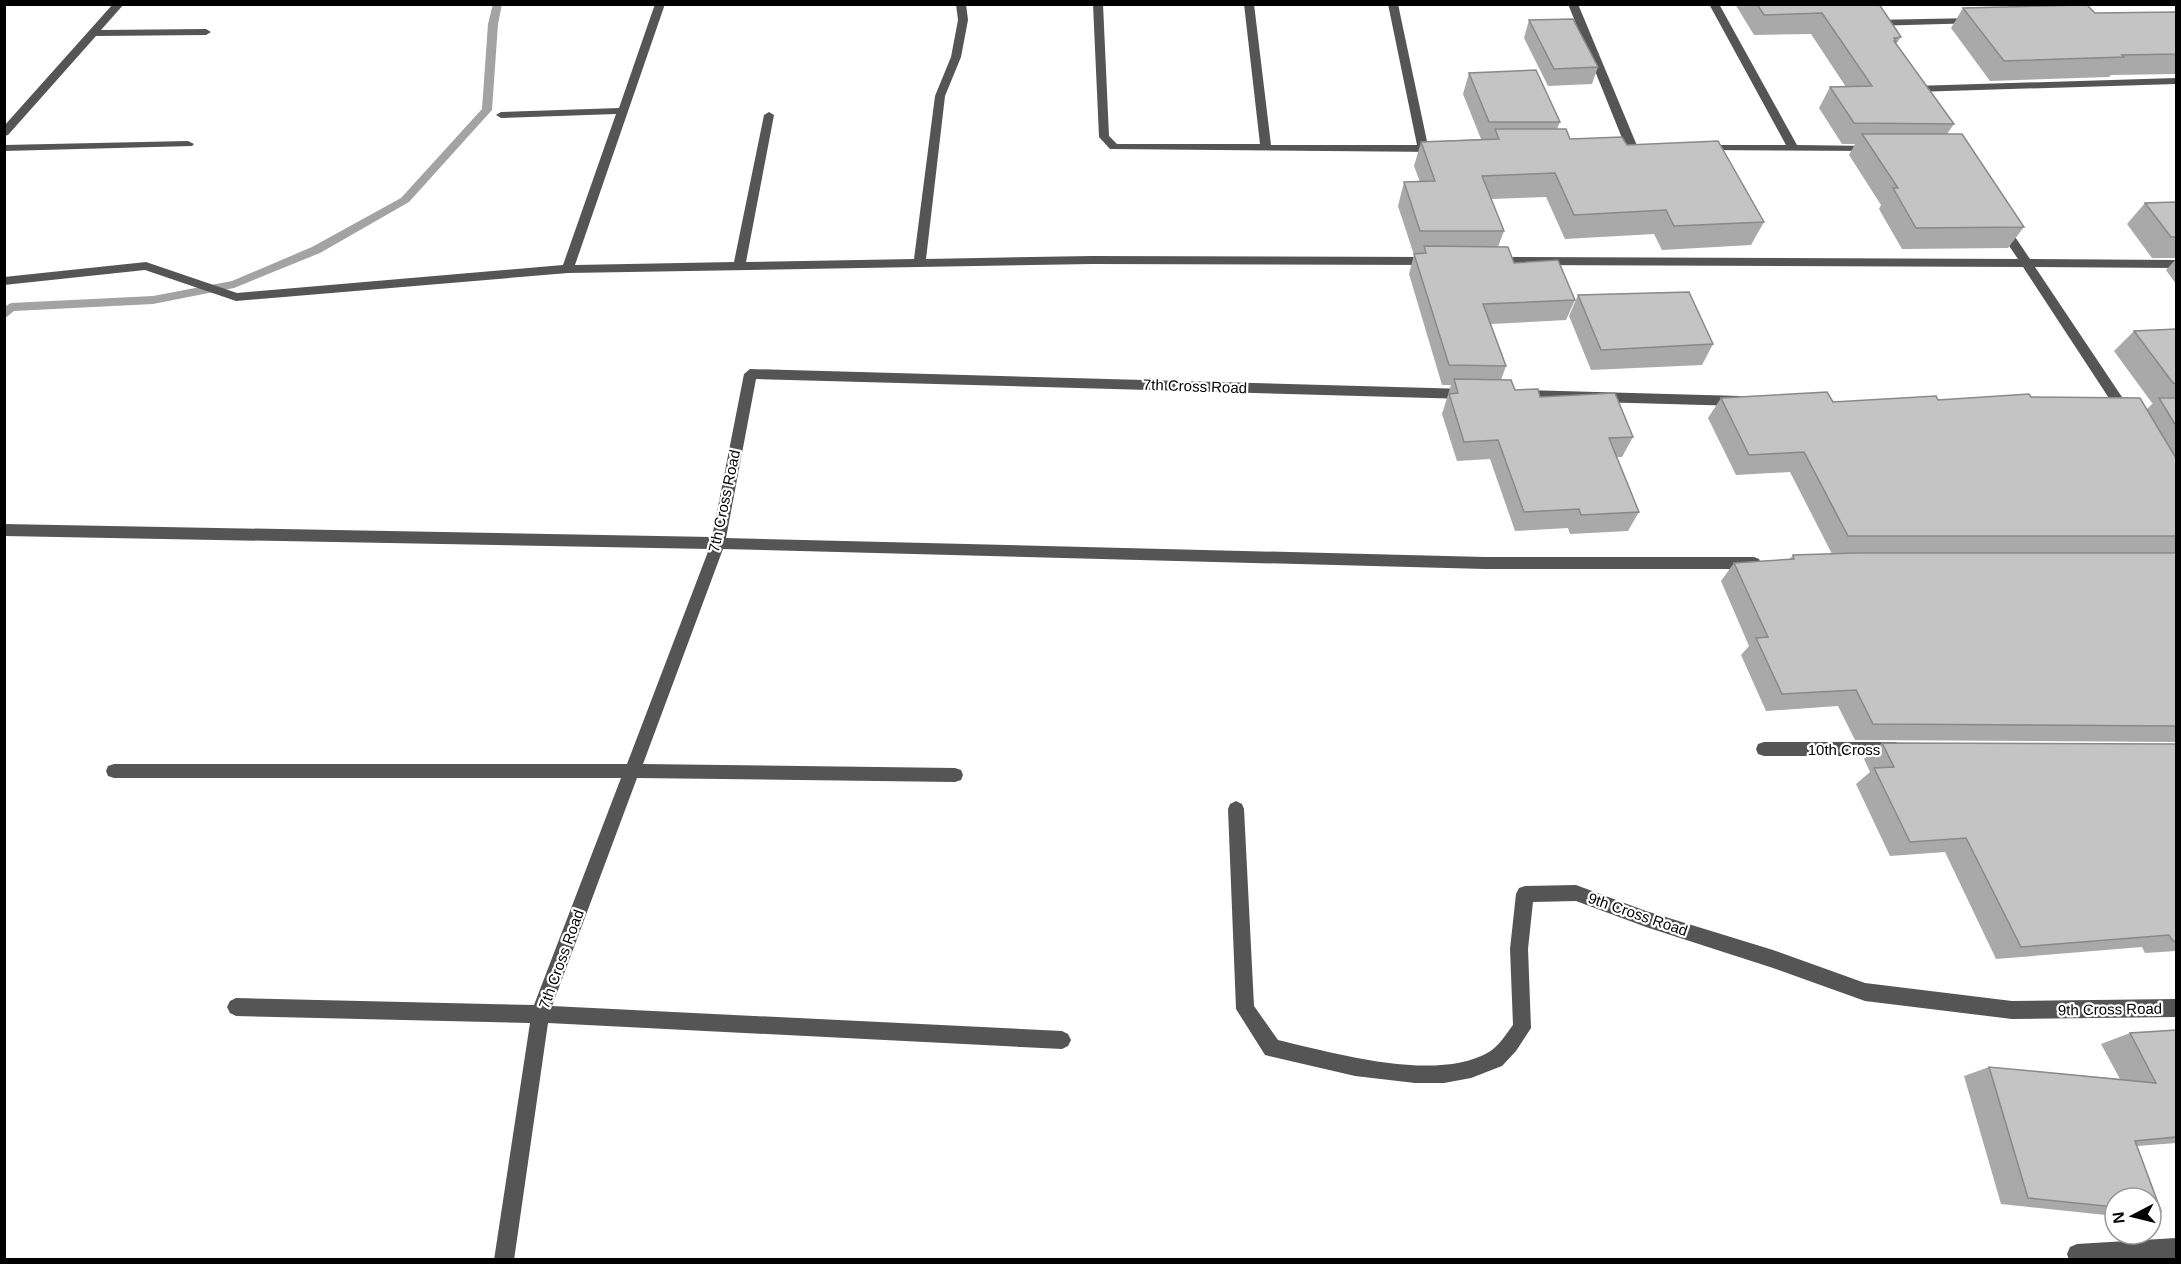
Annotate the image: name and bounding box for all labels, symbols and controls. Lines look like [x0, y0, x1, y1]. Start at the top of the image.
street label: 7th Cross Road [1143, 376, 1247, 396]
street label: 7th Cross Road [705, 448, 743, 554]
street label: 10th Cross [1808, 741, 1880, 758]
street label: 9th Cross Road [1586, 889, 1690, 939]
street label: 7th Cross Road [535, 907, 587, 1011]
street label: 9th Cross Road [2058, 1000, 2162, 1018]
north arrow [2103, 1186, 2163, 1246]
text: N [2109, 1211, 2128, 1225]

